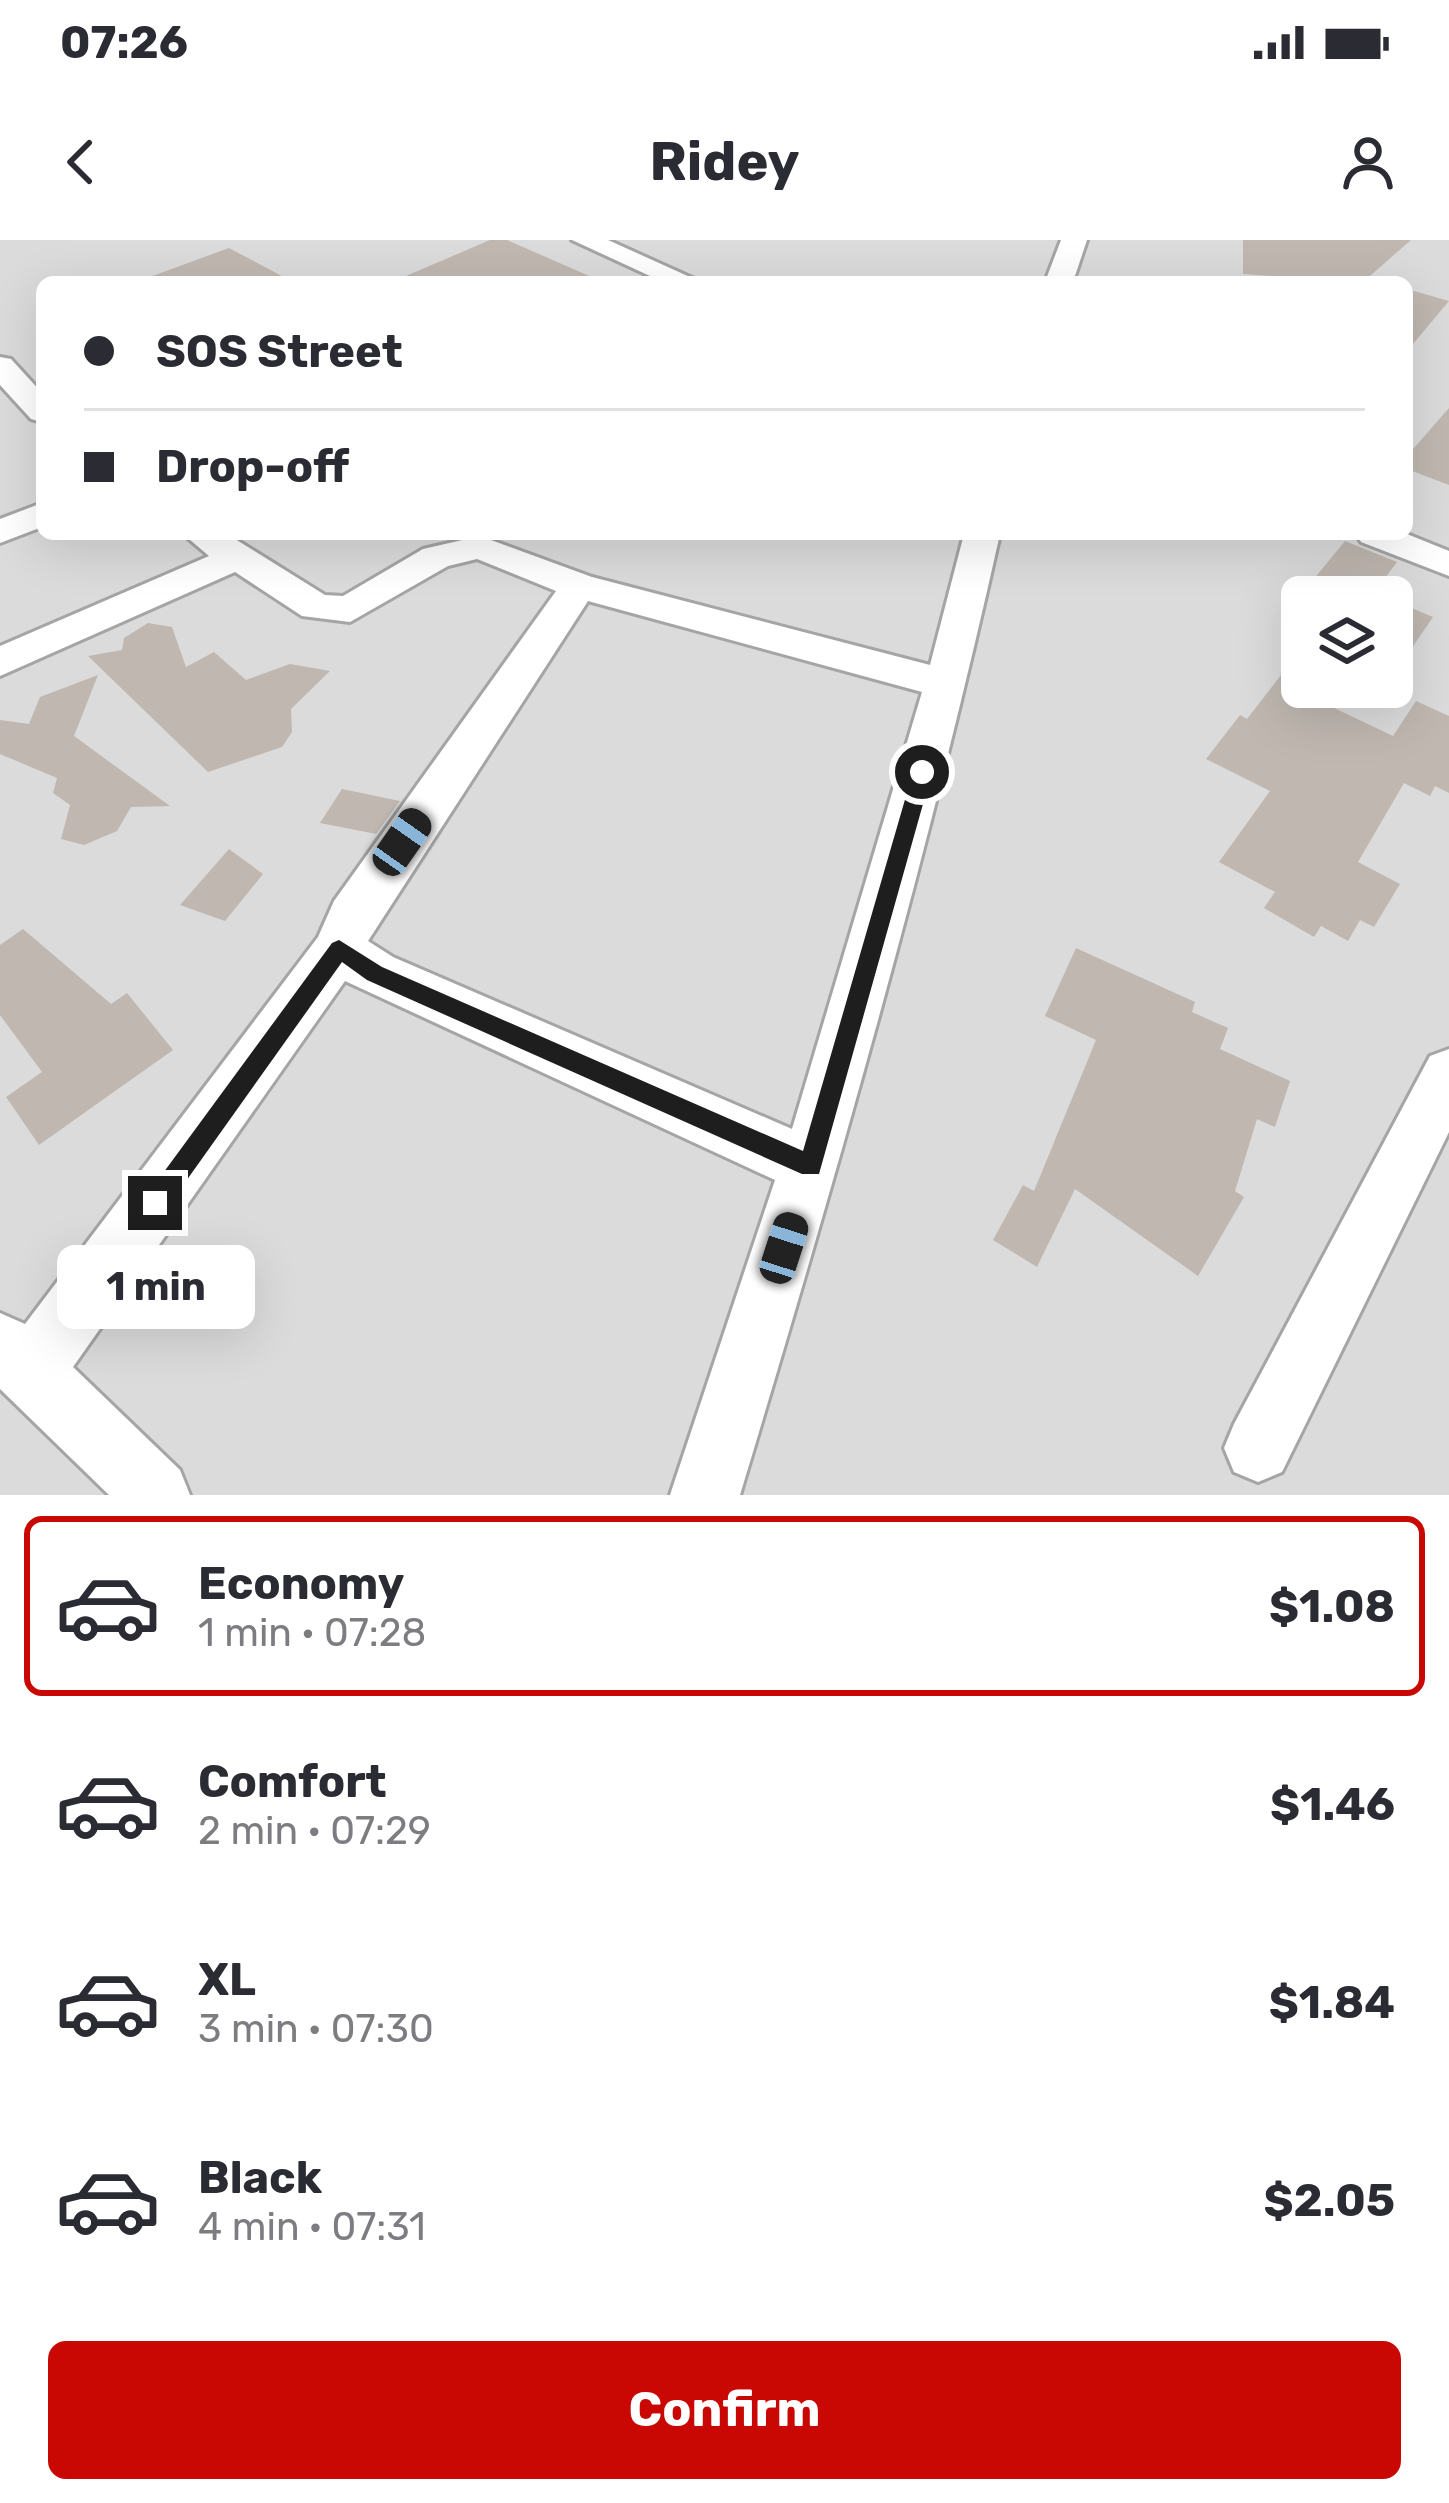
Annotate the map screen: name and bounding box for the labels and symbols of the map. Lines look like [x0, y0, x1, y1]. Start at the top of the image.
route start [895, 745, 949, 799]
car [367, 802, 437, 882]
route end [128, 1176, 182, 1230]
car [756, 1208, 812, 1288]
callout: 1 min [56, 1245, 254, 1329]

